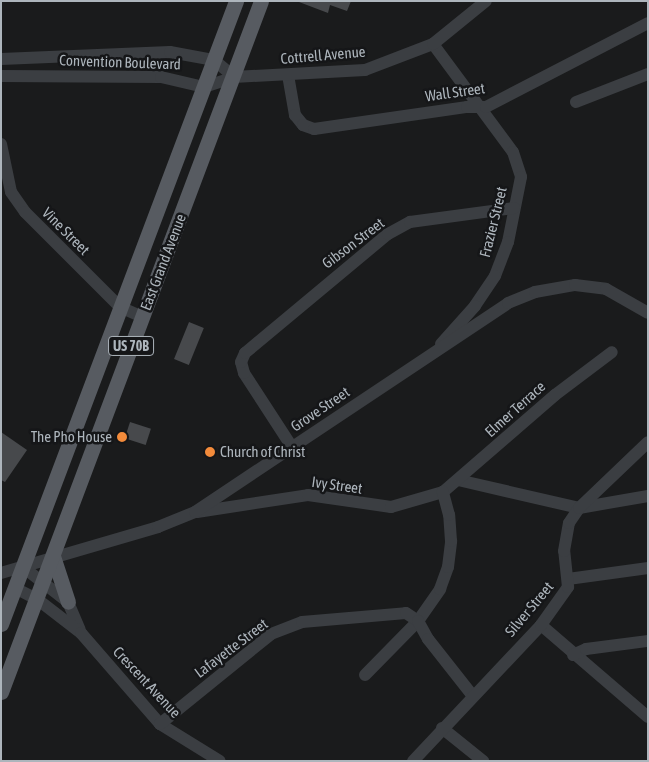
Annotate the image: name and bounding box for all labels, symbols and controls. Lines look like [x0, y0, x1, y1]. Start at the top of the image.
street label: Cottrell Avenue [280, 42, 366, 68]
street label: Convention Boulevard [59, 51, 181, 73]
street label: Wall Street [424, 79, 486, 105]
street label: Frazier Street [476, 185, 510, 259]
street label: Vine Street [38, 203, 94, 259]
street label: East Grand Avenue [136, 211, 190, 313]
street label: Gibson Street [318, 214, 388, 272]
road number: US 70B [107, 334, 155, 358]
street label: Elmer Terrace [481, 377, 549, 441]
street label: Grove Street [287, 383, 353, 435]
place label: The Pho House [31, 428, 112, 446]
marker: The Pho House [116, 431, 128, 443]
place label: Church of Christ [220, 443, 305, 461]
marker: Church of Christ [204, 446, 216, 458]
street label: Ivy Street [310, 473, 364, 497]
street label: Silver Street [501, 578, 557, 640]
street label: Lafayette Street [191, 615, 271, 681]
street label: Crescent Avenue [109, 643, 185, 721]

